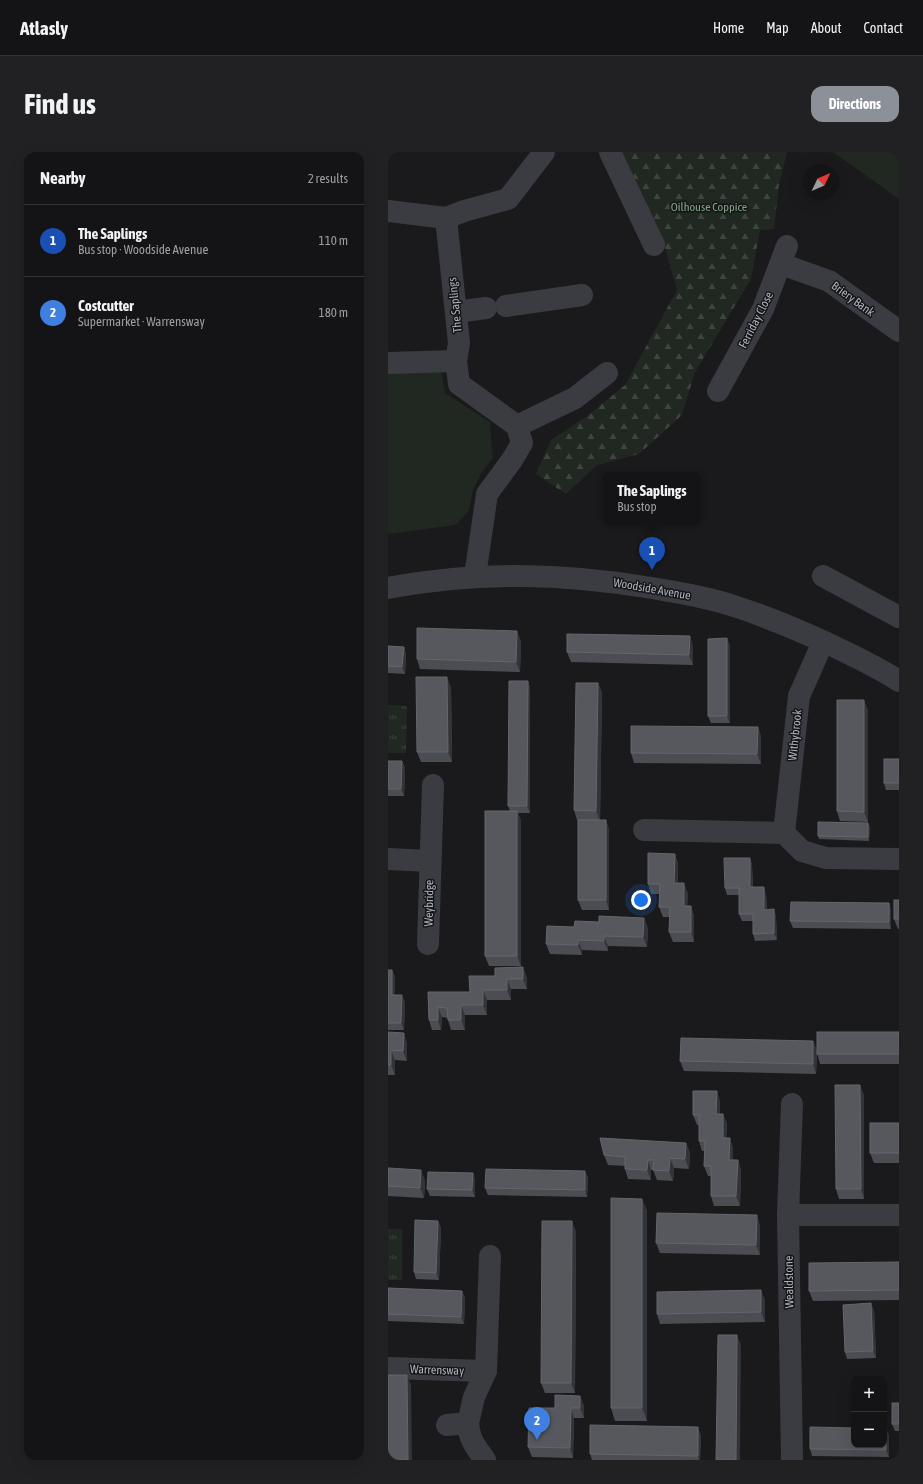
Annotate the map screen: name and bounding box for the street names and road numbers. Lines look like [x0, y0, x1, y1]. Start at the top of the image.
street label: The Saplings [445, 277, 465, 333]
street label: Briery Bank [829, 279, 878, 320]
street label: Ferriday Close [736, 289, 776, 351]
street label: Woodside Avenue [612, 575, 692, 603]
street label: Withybrook [785, 708, 805, 761]
street label: Weybridge [422, 880, 436, 926]
street label: Wealdstone [782, 1256, 796, 1308]
street label: Warrensway [410, 1362, 464, 1378]

